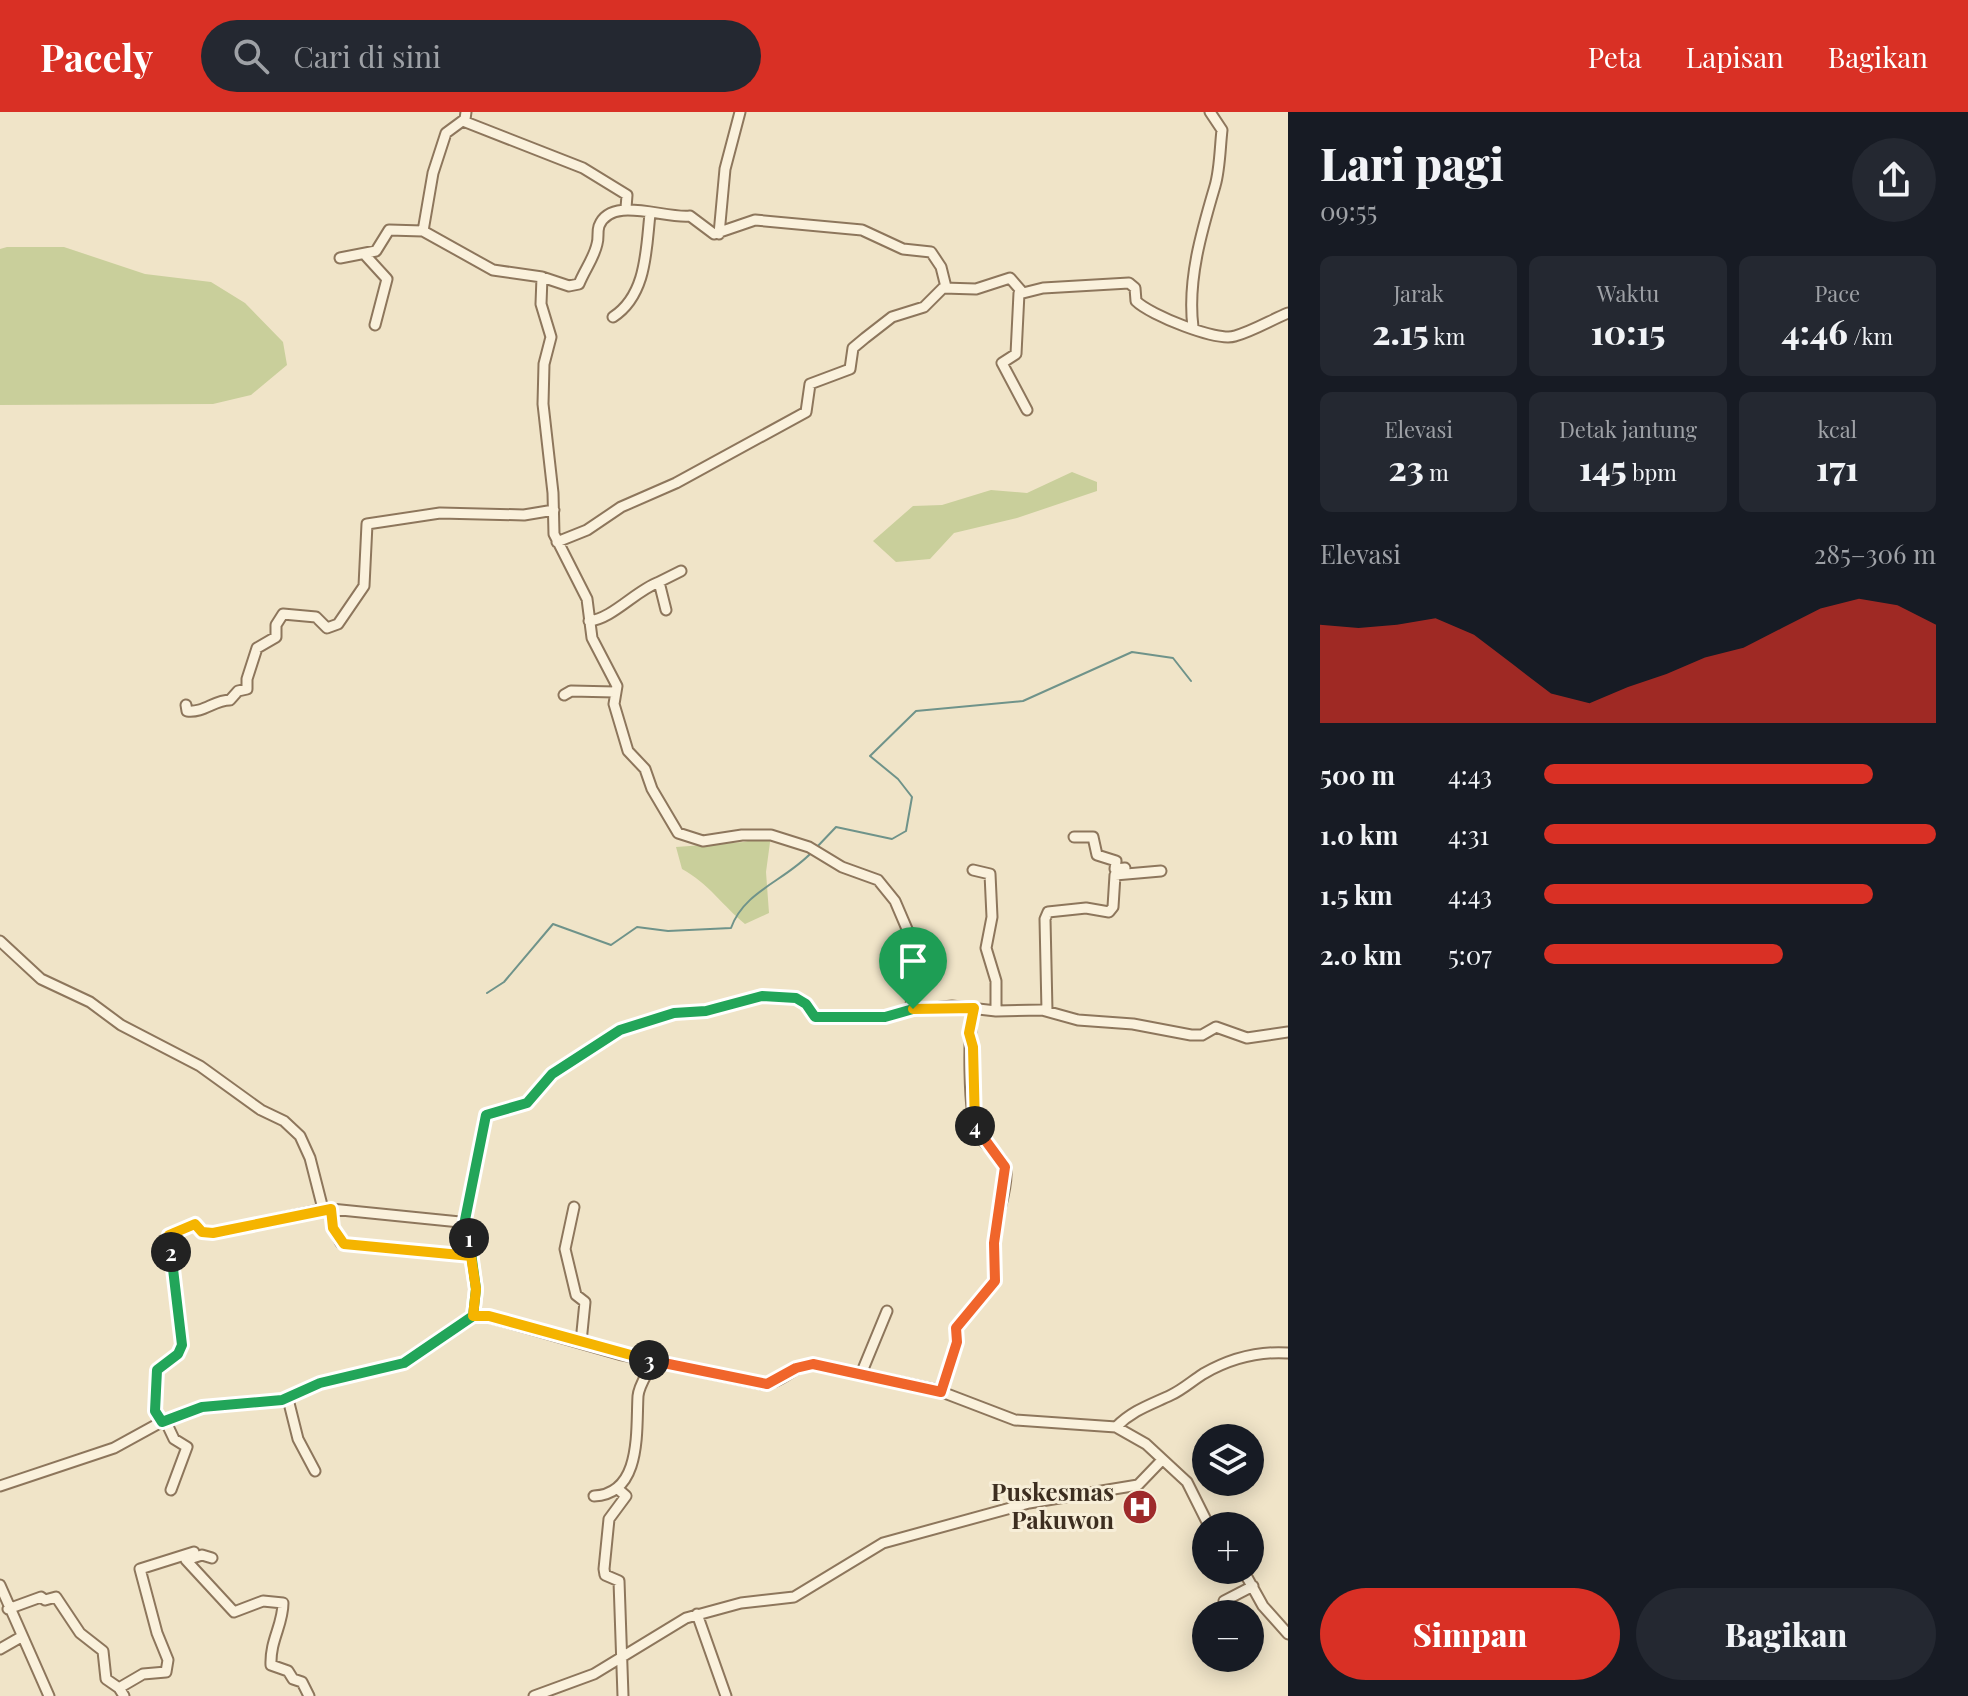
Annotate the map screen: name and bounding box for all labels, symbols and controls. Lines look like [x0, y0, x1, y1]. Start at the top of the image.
search box [201, 20, 761, 92]
text: Pacely [40, 31, 153, 82]
icon: search [229, 34, 273, 78]
text: Cari di sini [293, 36, 441, 76]
text: Peta [1588, 38, 1642, 75]
text: Lapisan [1686, 38, 1784, 75]
text: Bagikan [1828, 38, 1928, 75]
text: Lari pagi [1320, 133, 1504, 192]
button: share [1852, 138, 1936, 222]
text: 09:55 [1320, 193, 1377, 228]
text: Jarak [1393, 278, 1444, 308]
text: Waktu [1597, 278, 1659, 308]
text: Pace [1815, 278, 1860, 308]
text: 2.15 [1372, 308, 1429, 354]
text: 10:15 [1591, 308, 1665, 354]
text: 4:46 [1781, 308, 1848, 354]
text: km [1429, 321, 1465, 351]
text: /km [1848, 321, 1893, 351]
text: Elevasi [1384, 414, 1453, 444]
text: Detak jantung [1559, 414, 1697, 444]
text: kcal [1818, 414, 1857, 444]
text: 23 [1389, 444, 1424, 490]
text: 145 [1579, 444, 1627, 490]
text: 171 [1816, 444, 1859, 490]
text: m [1424, 457, 1449, 487]
text: bpm [1627, 457, 1677, 487]
text: Elevasi [1320, 536, 1401, 571]
text: 285–306 m [1814, 536, 1936, 571]
text: 500 m [1320, 757, 1395, 792]
text: 4:43 [1448, 757, 1492, 792]
text: 1.0 km [1320, 817, 1398, 852]
text: 4:31 [1448, 817, 1489, 852]
text: 1.5 km [1320, 877, 1393, 912]
text: 4:43 [1448, 877, 1492, 912]
pin [879, 927, 947, 1009]
text: 2.0 km [1320, 937, 1402, 972]
text: 5:07 [1448, 937, 1492, 972]
icon: arrive [891, 939, 935, 983]
pin: 4 [955, 1106, 995, 1146]
text: 4 [969, 1111, 981, 1141]
pin: 1 [449, 1218, 489, 1258]
text: 1 [465, 1223, 473, 1253]
pin: 2 [151, 1232, 191, 1272]
text: 2 [165, 1237, 177, 1267]
pin: 3 [629, 1340, 669, 1380]
text: 3 [644, 1345, 654, 1375]
map controls [1192, 1424, 1264, 1672]
button: layers [1192, 1424, 1264, 1496]
place label: Puskesmas Pakuwon [991, 1475, 1114, 1535]
hospital icon: Puskesmas Pakuwon [1121, 1488, 1159, 1526]
button: + [1192, 1512, 1264, 1584]
button: Simpan [1320, 1588, 1620, 1680]
button: Bagikan [1636, 1588, 1936, 1680]
button: − [1192, 1600, 1264, 1672]

